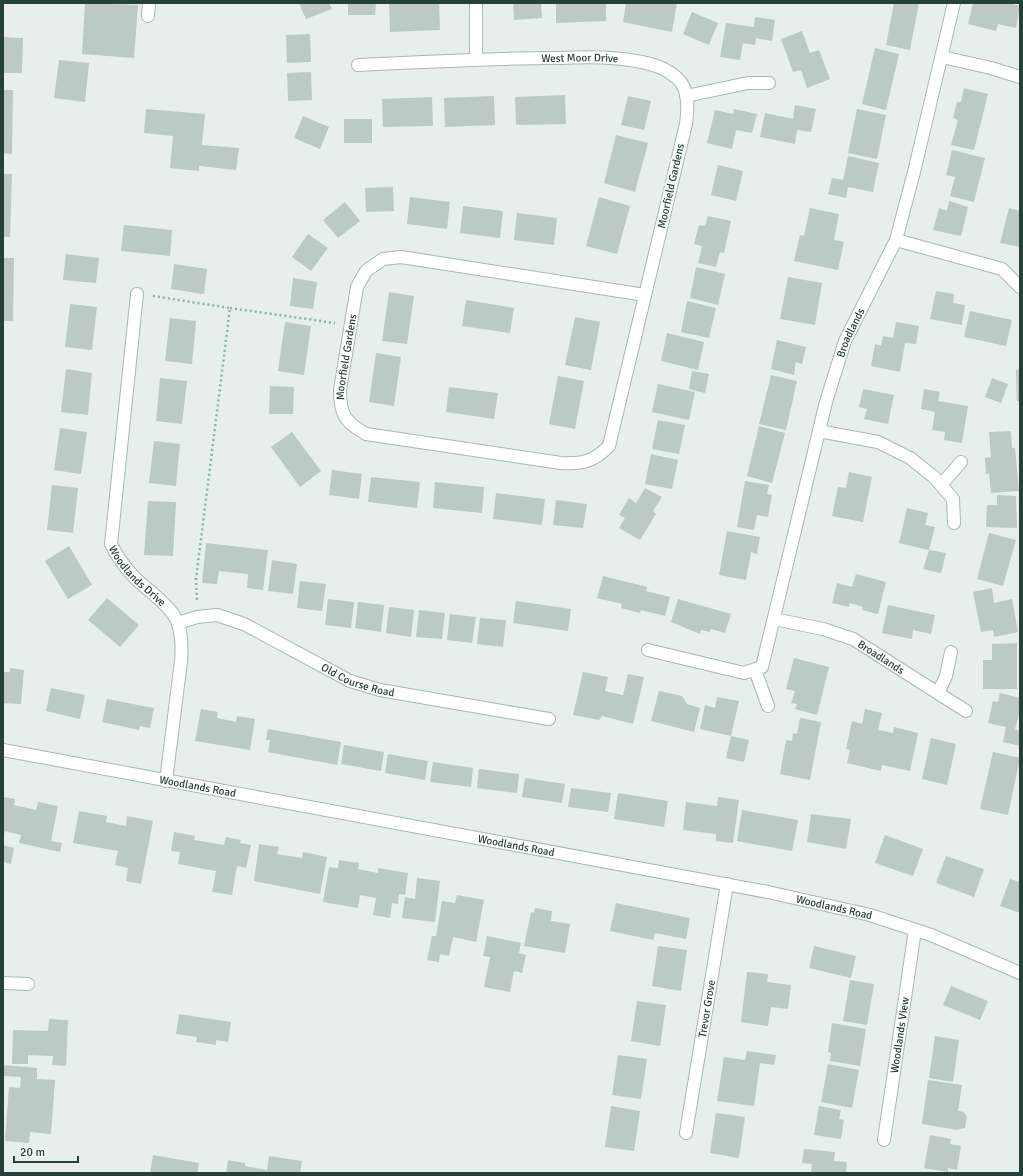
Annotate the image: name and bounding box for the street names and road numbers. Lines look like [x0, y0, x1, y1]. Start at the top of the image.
street label: West Moor Drive [541, 51, 619, 65]
street label: Moorfield Gardens [655, 142, 687, 230]
street label: Broadlands [834, 306, 867, 359]
street label: Moorfield Gardens [333, 313, 359, 400]
street label: Woodlands Drive [106, 543, 169, 609]
street label: Broadlands [855, 637, 907, 677]
street label: Old Course Road [319, 660, 396, 699]
street label: Woodlands Road [158, 773, 237, 800]
street label: Woodlands Road [477, 832, 556, 859]
street label: Woodlands Road [795, 892, 874, 922]
street label: Trevor Grove [695, 979, 718, 1038]
street label: Woodlands View [887, 996, 912, 1074]

